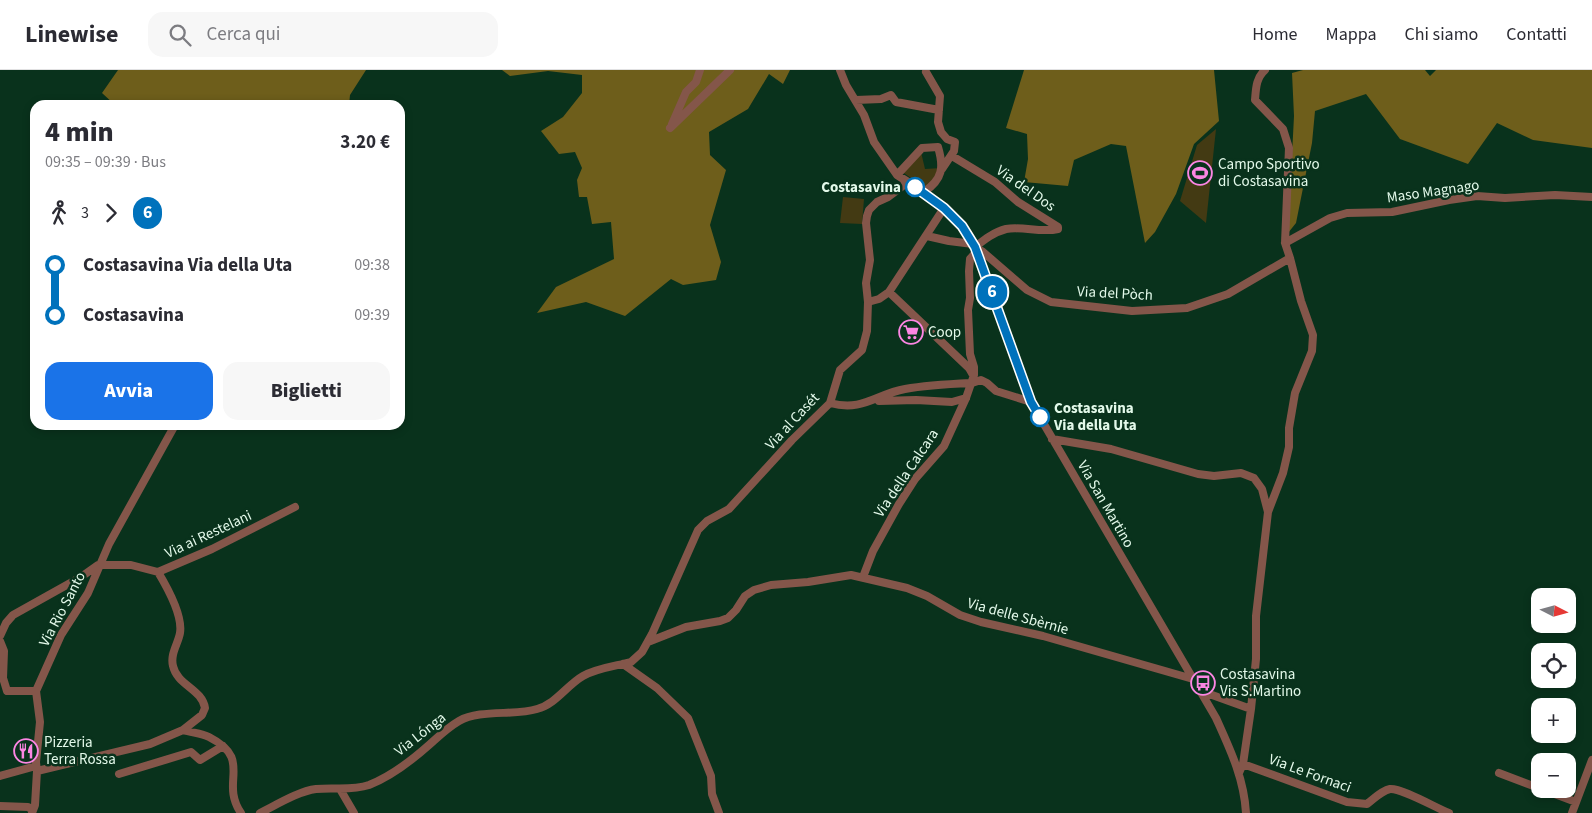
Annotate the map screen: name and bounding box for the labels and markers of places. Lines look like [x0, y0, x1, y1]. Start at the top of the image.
place label: Campo Sportivo di Costasavina [1218, 154, 1320, 192]
sports icon: Campo Sportivo di Costasavina [1187, 160, 1213, 186]
place label: Costasavina [821, 177, 901, 198]
marker: Costasavina [905, 177, 925, 197]
supermarket icon: Coop [898, 319, 924, 345]
place label: Coop [928, 322, 961, 343]
place label: Costasavina Via della Uta [1053, 398, 1137, 436]
marker: Costasavina Via della Uta [1030, 407, 1050, 427]
place label: Costasavina Vis S.Martino [1220, 664, 1301, 702]
bus stop icon: Costasavina Vis S.Martino [1190, 670, 1216, 696]
place label: Pizzeria Terra Rossa [44, 732, 116, 770]
restaurant icon: Pizzeria Terra Rossa [13, 738, 39, 764]

